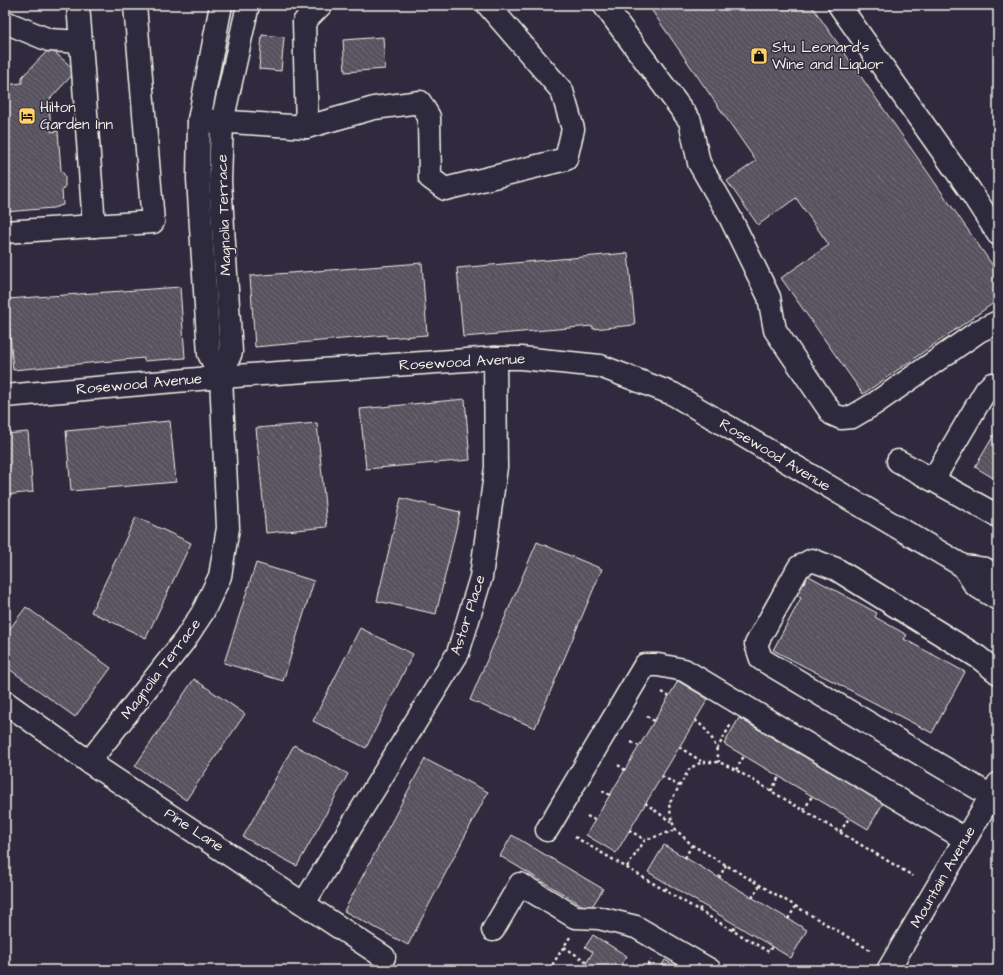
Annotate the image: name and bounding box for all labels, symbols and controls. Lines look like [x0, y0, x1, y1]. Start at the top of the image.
place label: Stu Leonard's Wine and Liquor [772, 37, 884, 75]
shop icon: Stu Leonard's Wine and Liquor [749, 46, 769, 66]
place label: Hilton Garden Inn [40, 97, 113, 135]
hotel icon: Hilton Garden Inn [17, 106, 37, 126]
street label: Magnolia Terrace [211, 154, 238, 276]
street label: Rosewood Avenue [398, 348, 526, 376]
street label: Rosewood Avenue [75, 368, 203, 400]
street label: Rosewood Avenue [715, 413, 835, 497]
street label: Astor Place [445, 572, 491, 658]
street label: Magnolia Terrace [116, 614, 207, 724]
street label: Pine Lane [160, 803, 228, 857]
street label: Mountain Avenue [905, 822, 981, 932]

